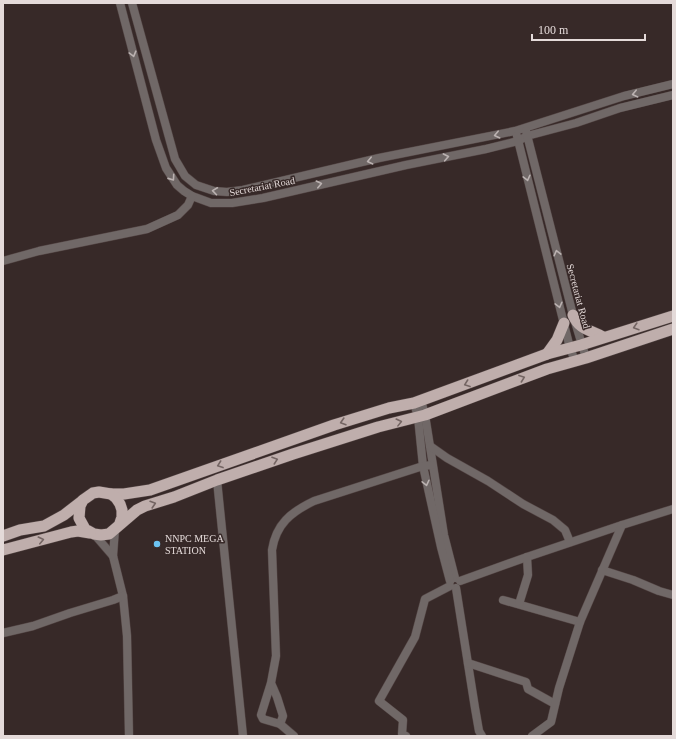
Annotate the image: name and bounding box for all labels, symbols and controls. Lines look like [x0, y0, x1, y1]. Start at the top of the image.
scale bar [532, 16, 645, 42]
text: 100 m [538, 23, 569, 37]
one-way arrow [128, 51, 137, 58]
one-way arrow [632, 89, 638, 97]
one-way arrow [494, 130, 500, 138]
one-way arrow [443, 154, 449, 162]
one-way arrow [367, 156, 373, 164]
one-way arrow [167, 173, 174, 180]
street label: Secretariat Road [228, 175, 296, 198]
one-way arrow [523, 175, 531, 182]
one-way arrow [316, 181, 322, 189]
one-way arrow [212, 187, 219, 196]
one-way arrow [553, 250, 562, 257]
street label: Secretariat Road [565, 263, 592, 330]
one-way arrow [554, 301, 563, 308]
one-way arrow [632, 322, 639, 331]
one-way arrow [518, 375, 525, 383]
one-way arrow [463, 379, 470, 387]
one-way arrow [340, 417, 347, 426]
one-way arrow [396, 418, 402, 426]
one-way arrow [271, 456, 278, 465]
one-way arrow [217, 460, 224, 469]
one-way arrow [422, 479, 430, 486]
one-way arrow [149, 500, 156, 508]
place label: NNPC MEGA STATION [165, 533, 224, 556]
one-way arrow [37, 537, 44, 545]
marker: NNPC MEGA STATION [152, 539, 162, 549]

